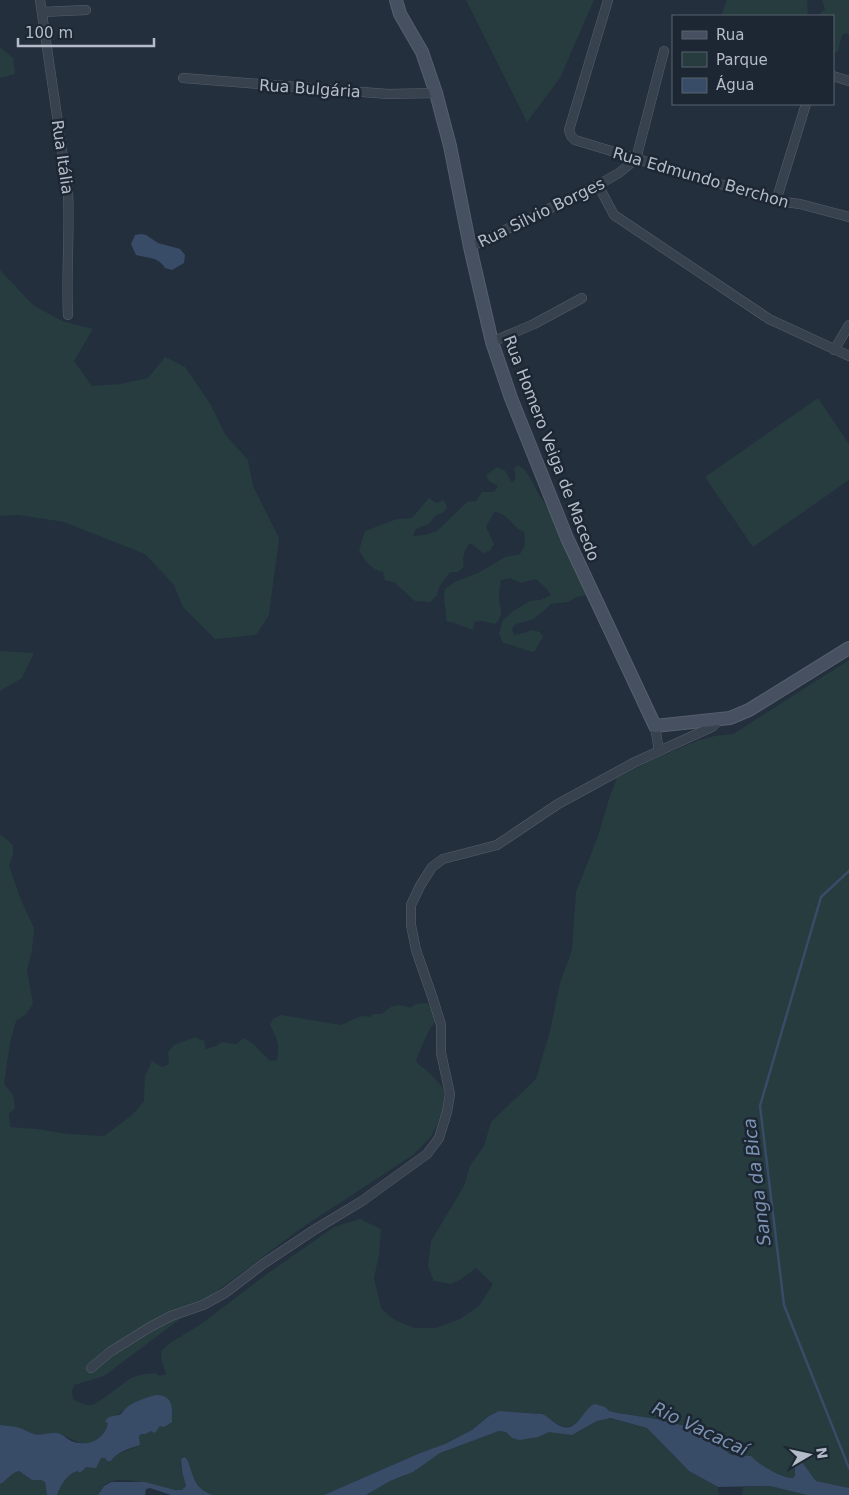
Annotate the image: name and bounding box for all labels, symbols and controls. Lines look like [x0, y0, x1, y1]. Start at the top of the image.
scale bar [18, 15, 154, 47]
legend [672, 15, 834, 105]
text: 100 m [25, 24, 73, 42]
text: Rua [716, 26, 744, 44]
text: Parque [716, 51, 768, 69]
street label: Rua Bulgária [259, 75, 361, 102]
text: Água [716, 75, 754, 94]
street label: Rua Itália [48, 119, 77, 195]
street label: Rua Edmundo Berchon [611, 143, 791, 212]
street label: Rua Silvio Borges [475, 174, 608, 251]
street label: Rua Homero Veiga de Macedo [500, 333, 603, 564]
water label: Sanga da Bica [738, 1117, 775, 1247]
water label: Rio Vacacaí [649, 1397, 754, 1461]
north arrow [784, 1430, 834, 1480]
text: N [813, 1446, 831, 1460]

